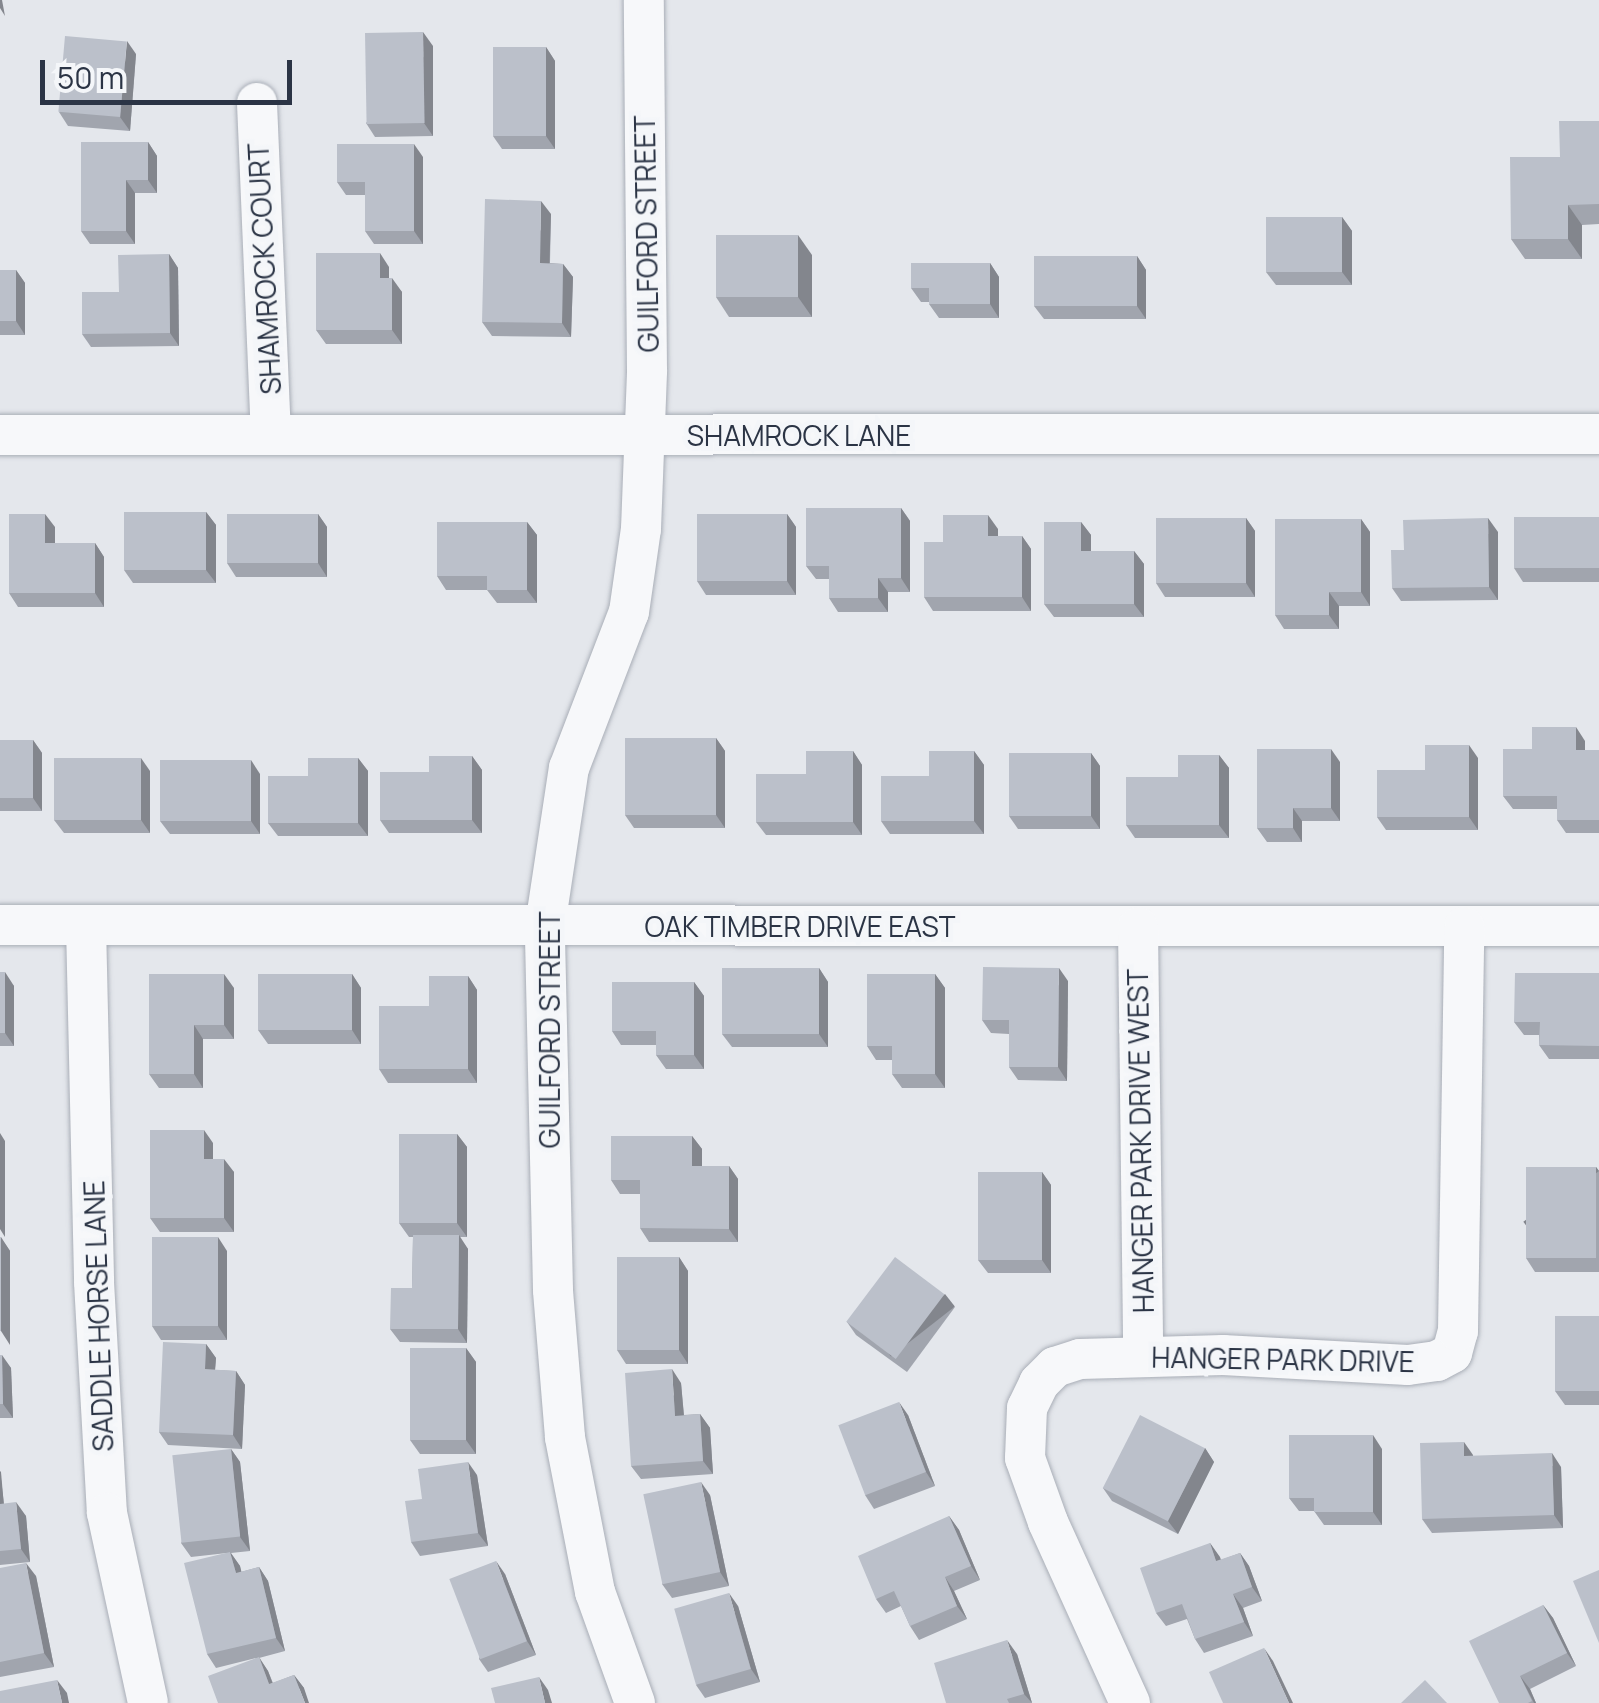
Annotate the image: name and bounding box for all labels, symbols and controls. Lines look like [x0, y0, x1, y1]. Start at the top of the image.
scale bar [45, 40, 298, 102]
text: 50 m [57, 57, 124, 98]
street label: GUILFORD STREET [627, 115, 665, 353]
street label: SHAMROCK COURT [241, 142, 287, 396]
street label: SHAMROCK LANE [686, 418, 912, 452]
street label: OAK TIMBER DRIVE EAST [644, 909, 956, 943]
street label: GUILFORD STREET [532, 912, 566, 1148]
street label: HANGER PARK DRIVE WEST [1120, 968, 1160, 1314]
street label: SADDLE HORSE LANE [76, 1180, 120, 1452]
street label: HANGER PARK DRIVE [1151, 1340, 1415, 1378]

